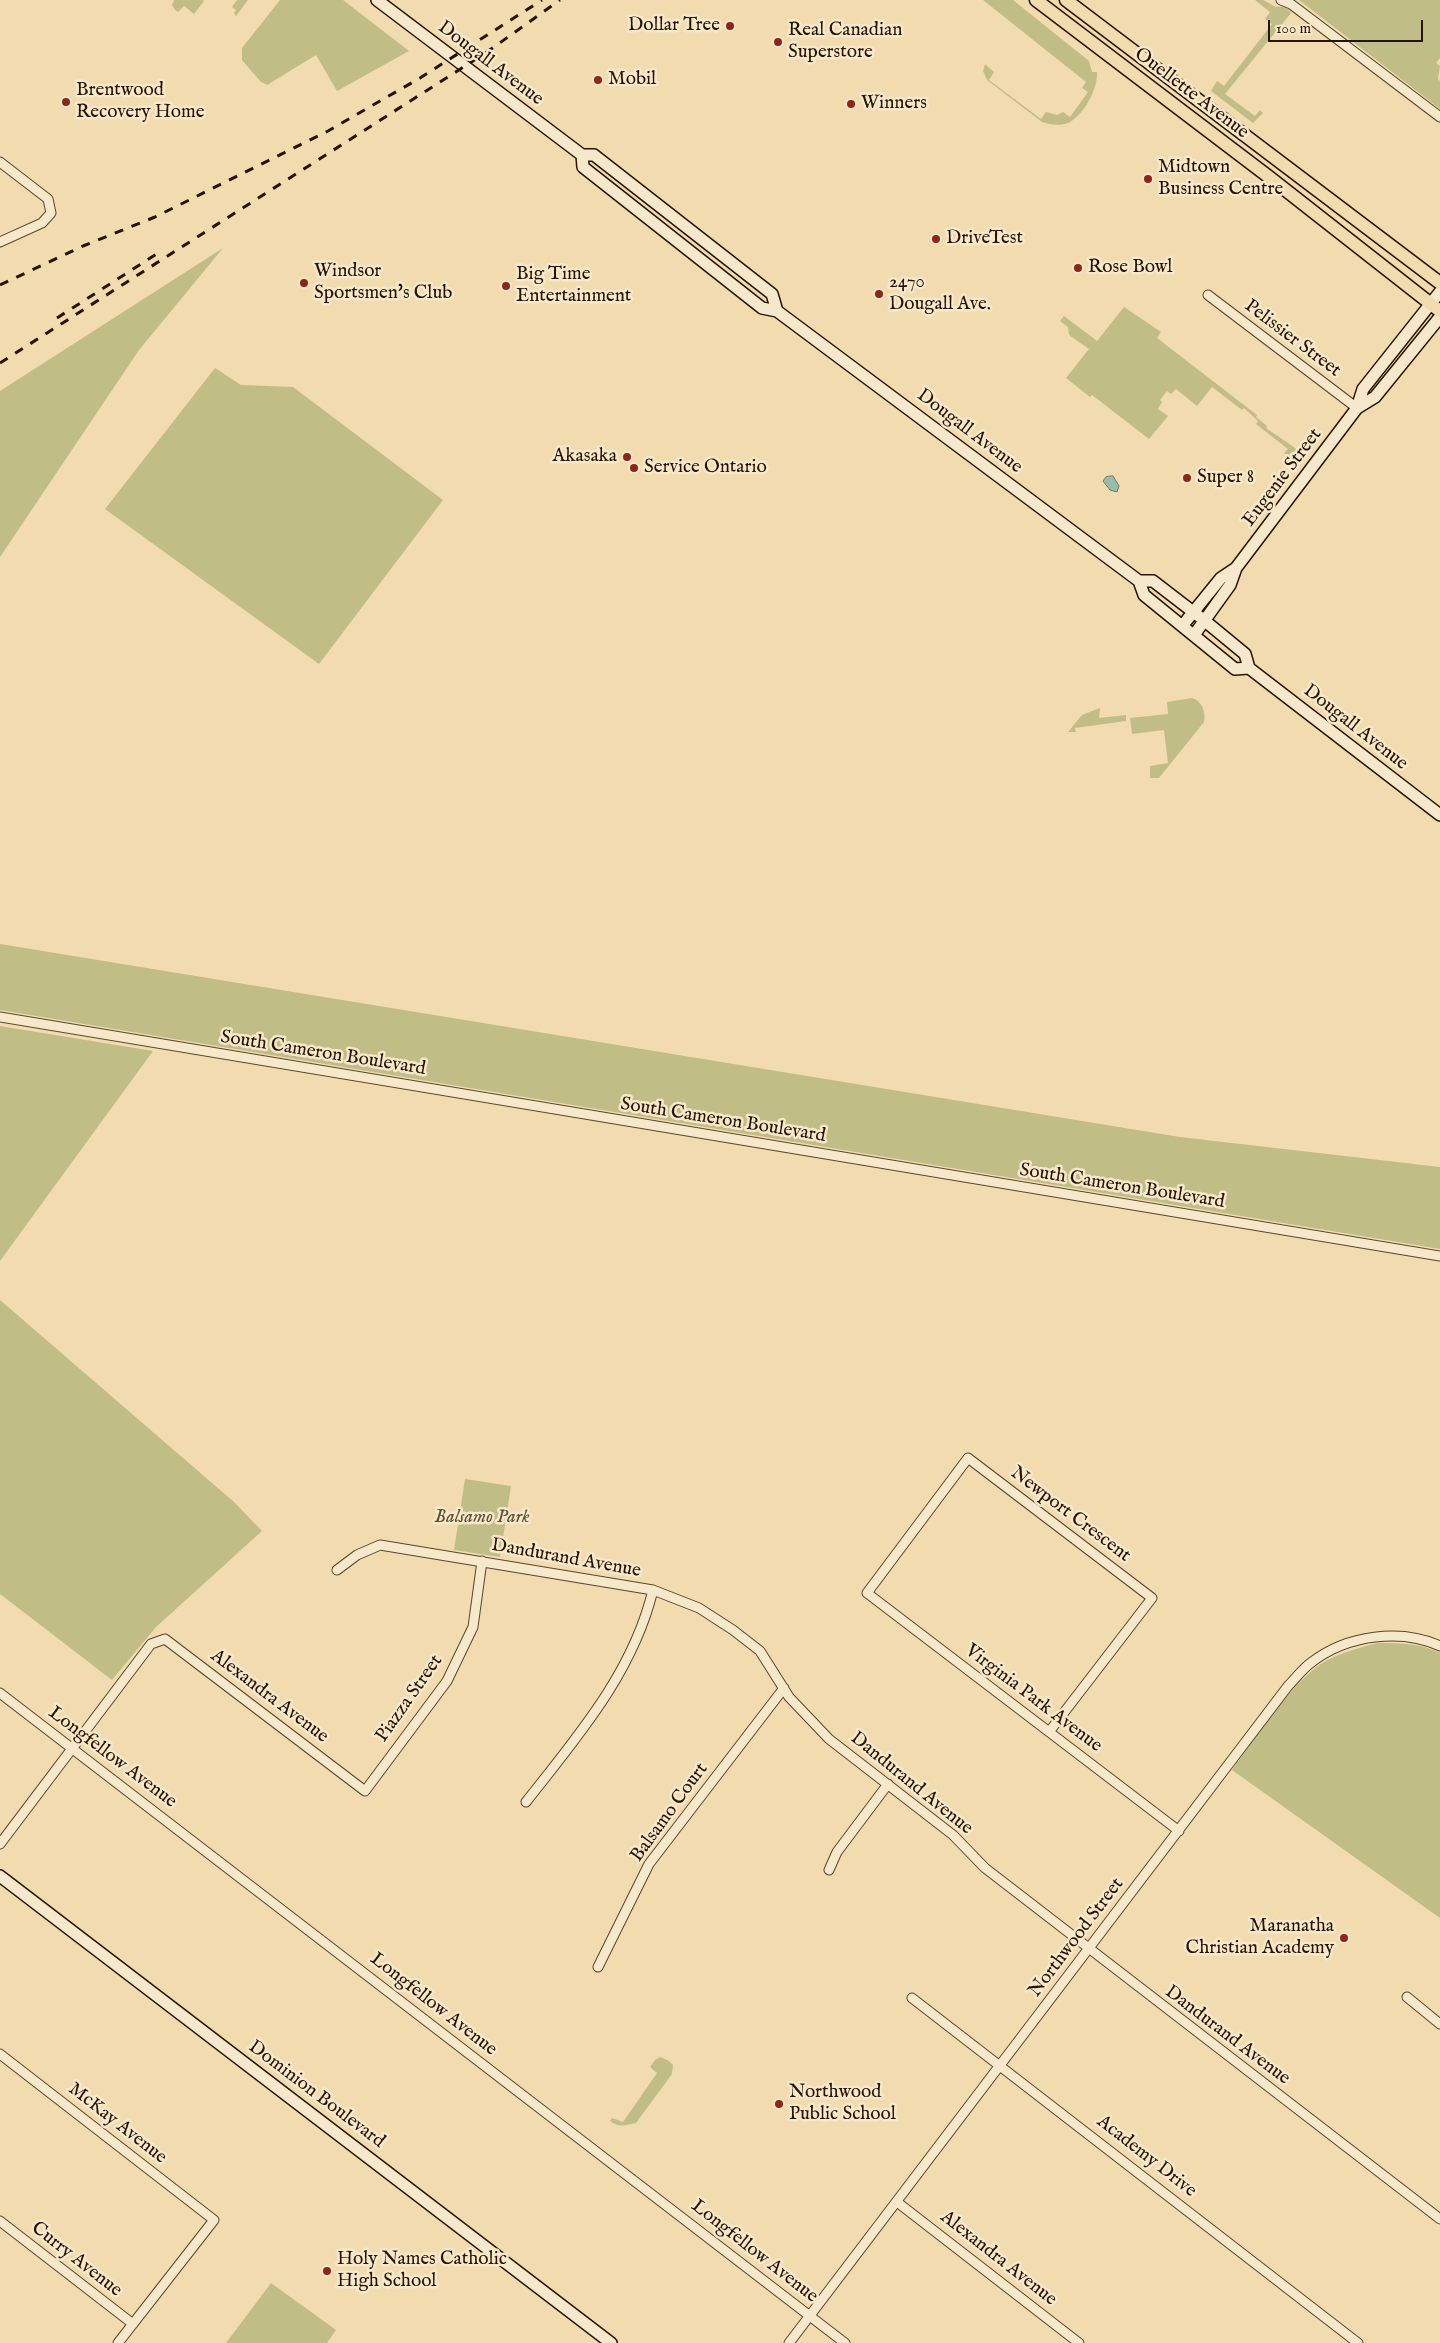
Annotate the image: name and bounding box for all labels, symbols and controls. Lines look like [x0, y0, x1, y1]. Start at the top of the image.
scale bar [1270, 10, 1425, 42]
place label: Dollar Tree [628, 15, 720, 37]
street label: Dougall Avenue [433, 17, 547, 111]
text: 100 m [1276, 19, 1311, 38]
marker: Dollar Tree [724, 20, 736, 32]
place label: Real Canadian Superstore [788, 20, 902, 64]
marker: Real Canadian Superstore [772, 36, 784, 48]
street label: Ouellette Avenue [1129, 44, 1253, 144]
place label: Mobil [608, 69, 656, 91]
marker: Mobil [592, 74, 604, 86]
place label: Brentwood Recovery Home [76, 80, 204, 124]
place label: Winners [861, 93, 927, 115]
marker: Brentwood Recovery Home [60, 96, 72, 108]
marker: Winners [845, 98, 857, 110]
place label: Midtown Business Centre [1158, 157, 1283, 201]
marker: Midtown Business Centre [1142, 173, 1154, 185]
place label: DriveTest [946, 228, 1023, 250]
marker: DriveTest [930, 233, 942, 245]
place label: Rose Bowl [1088, 257, 1172, 279]
place label: Windsor Sportsmen's Club [314, 261, 452, 305]
marker: Rose Bowl [1072, 262, 1084, 274]
place label: Big Time Entertainment [516, 264, 631, 308]
place label: 2470 Dougall Ave. [889, 272, 991, 316]
marker: Windsor Sportsmen's Club [298, 277, 310, 289]
marker: Big Time Entertainment [500, 280, 512, 292]
marker: 2470 Dougall Ave. [873, 288, 885, 300]
street label: Pelissier Street [1239, 295, 1345, 383]
street label: Dougall Avenue [912, 385, 1026, 479]
street label: Eugenie Street [1239, 424, 1327, 532]
place label: Akasaka [553, 446, 617, 468]
marker: Akasaka [621, 451, 633, 463]
place label: Service Ontario [644, 457, 767, 479]
marker: Service Ontario [628, 462, 640, 474]
place label: Super 8 [1197, 467, 1254, 489]
marker: Super 8 [1181, 472, 1193, 484]
street label: Dougall Avenue [1298, 680, 1412, 776]
street label: South Cameron Boulevard [219, 1027, 427, 1081]
street label: South Cameron Boulevard [619, 1094, 827, 1148]
street label: South Cameron Boulevard [1018, 1160, 1226, 1214]
street label: Newport Crescent [1005, 1462, 1135, 1568]
park label: Balsamo Park [434, 1507, 530, 1529]
street label: Dandurand Avenue [490, 1535, 642, 1583]
street label: Virginia Park Avenue [960, 1640, 1106, 1758]
street label: Alexandra Avenue [206, 1645, 332, 1749]
street label: Piazza Street [372, 1651, 448, 1747]
street label: Longfellow Avenue [43, 1702, 181, 1814]
street label: Dandurand Avenue [845, 1728, 977, 1840]
street label: Balsamo Court [626, 1759, 714, 1867]
street label: Northwood Street [1025, 1874, 1129, 2002]
place label: Maranatha Christian Academy [1186, 1916, 1334, 1960]
marker: Maranatha Christian Academy [1338, 1932, 1350, 1944]
street label: Longfellow Avenue [365, 1948, 501, 2062]
street label: Dandurand Avenue [1160, 1981, 1294, 2091]
street label: Dominion Boulevard [243, 2036, 389, 2154]
street label: McKay Avenue [63, 2078, 171, 2170]
place label: Northwood Public School [789, 2082, 896, 2126]
marker: Northwood Public School [773, 2098, 785, 2110]
street label: Academy Drive [1092, 2111, 1200, 2203]
street label: Longfellow Avenue [686, 2195, 822, 2309]
street label: Alexandra Avenue [935, 2206, 1061, 2312]
street label: Curry Avenue [26, 2217, 126, 2303]
place label: Holy Names Catholic High School [337, 2249, 507, 2293]
marker: Holy Names Catholic High School [321, 2265, 333, 2277]

